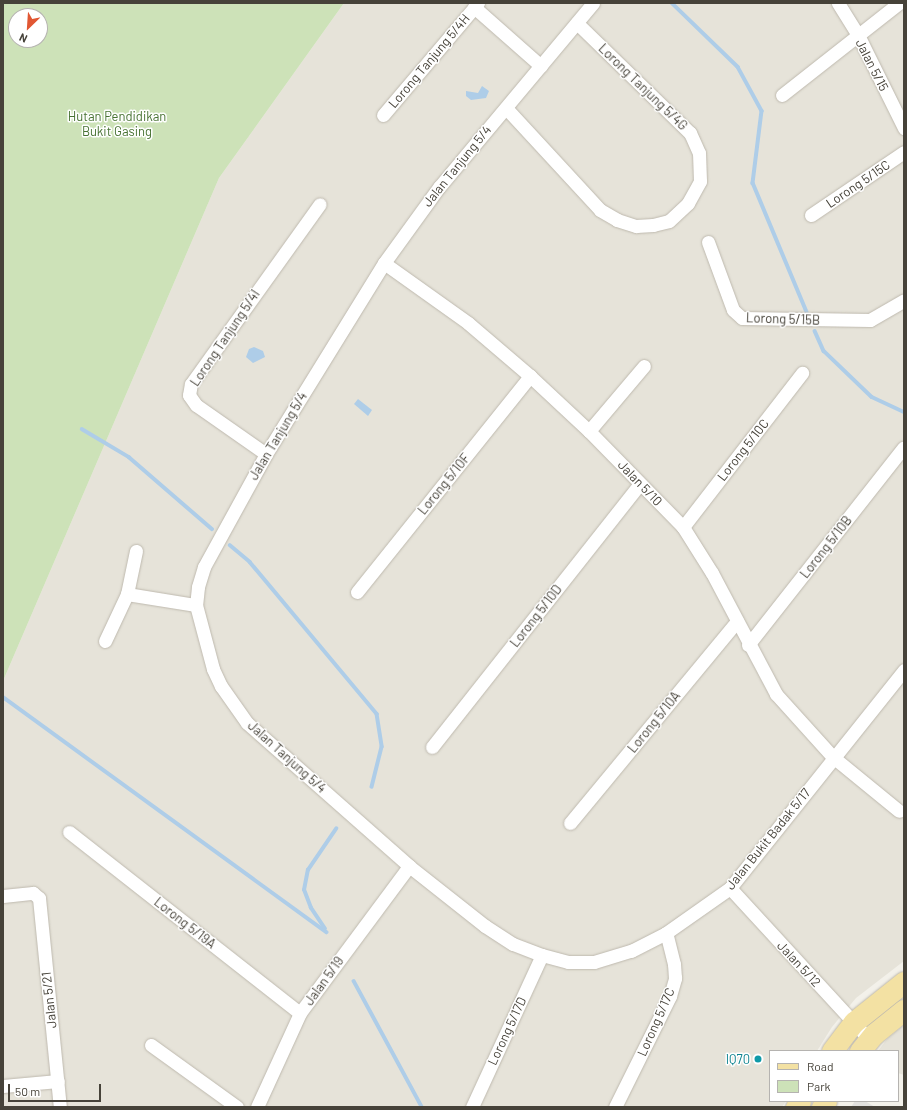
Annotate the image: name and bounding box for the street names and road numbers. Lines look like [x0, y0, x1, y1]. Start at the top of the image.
street label: Lorong Tanjung 5/4H [385, 11, 473, 111]
street label: Jalan 5/15 [852, 36, 892, 94]
street label: Lorong Tanjung 5/4G [595, 41, 691, 133]
street label: Jalan Tanjung 5/4 [419, 122, 495, 210]
street label: Lorong 5/15C [823, 157, 893, 211]
street label: Lorong Tanjung 5/4I [187, 287, 263, 389]
street label: Lorong 5/15B [746, 310, 820, 328]
street label: Jalan Tanjung 5/4 [246, 389, 310, 483]
street label: Lorong 5/10C [714, 416, 772, 484]
street label: Lorong 5/10F [415, 450, 473, 518]
street label: Jalan 5/10 [615, 457, 665, 509]
street label: Lorong 5/10B [797, 513, 855, 581]
street label: Lorong 5/10D [507, 582, 565, 650]
street label: Lorong 5/10A [625, 688, 683, 756]
street label: Jalan Tanjung 5/4 [245, 718, 329, 796]
street label: Jalan Bukit Badak 5/17 [722, 785, 814, 893]
street label: Lorong 5/19A [151, 894, 219, 952]
street label: Jalan 5/12 [774, 938, 824, 990]
street label: Jalan 5/19 [301, 954, 347, 1008]
street label: Jalan 5/21 [38, 971, 60, 1029]
street label: Lorong 5/17C [634, 985, 678, 1059]
street label: Lorong 5/17D [484, 994, 530, 1068]

